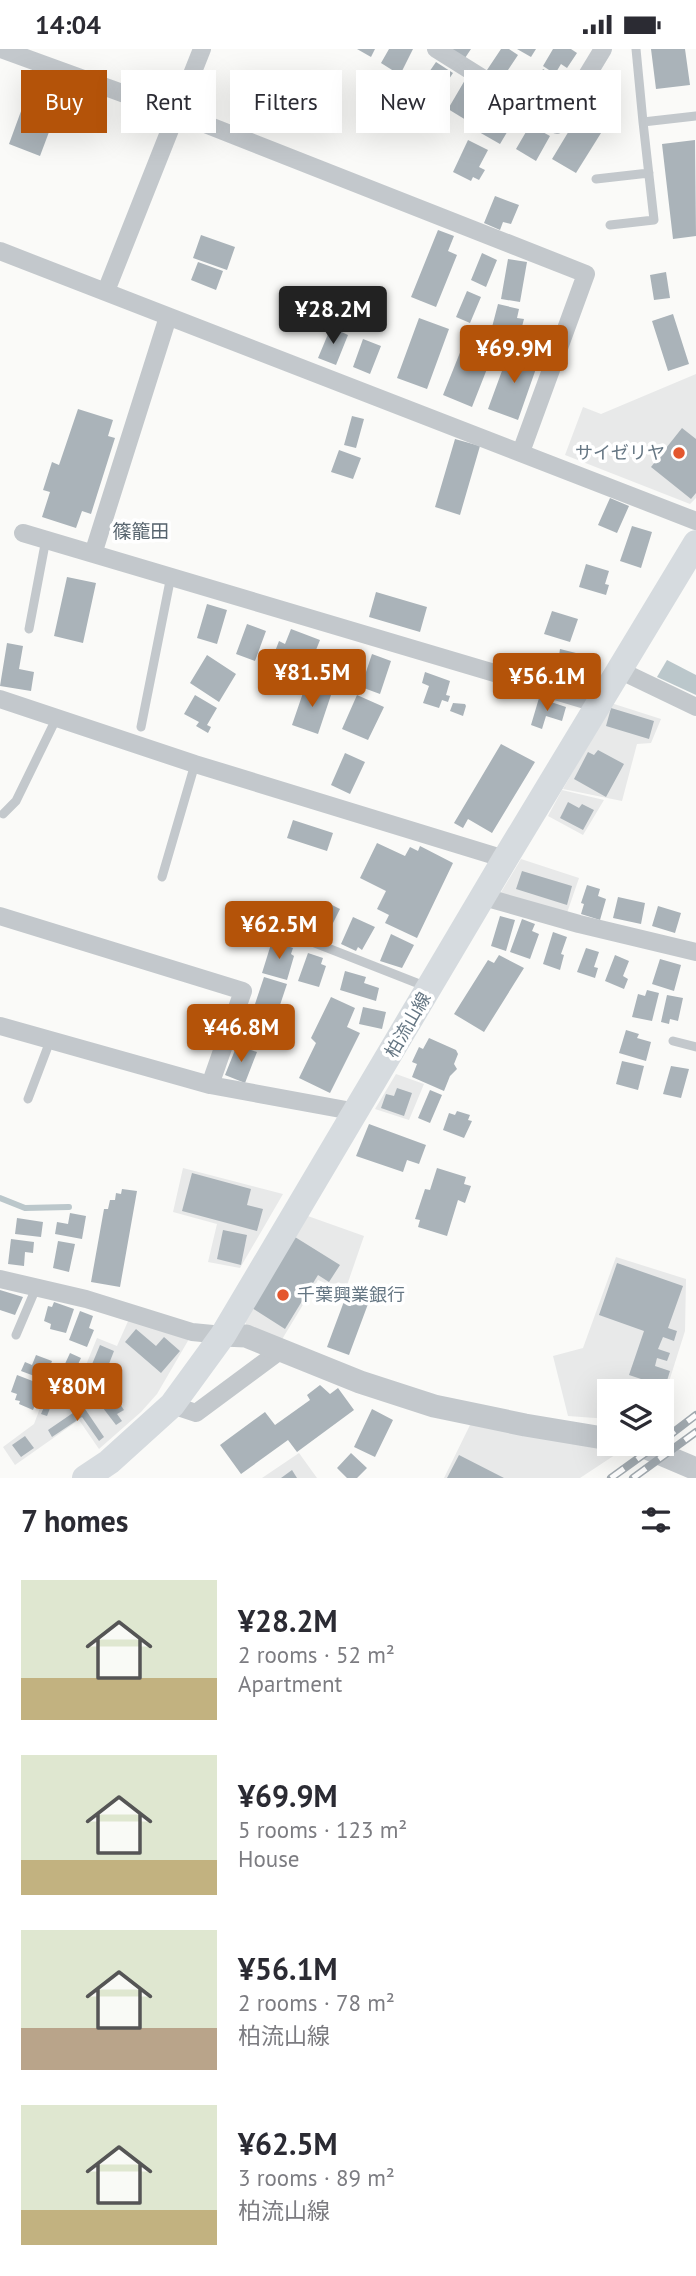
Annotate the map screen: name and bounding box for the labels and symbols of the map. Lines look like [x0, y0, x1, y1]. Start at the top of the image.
pin: ¥28.2M [276, 287, 390, 346]
pin: ¥69.9M [457, 325, 571, 385]
place label: サイゼリヤ [575, 441, 665, 464]
marker: サイゼリヤ [671, 445, 687, 461]
district label: 篠籠田 [112, 519, 170, 543]
pin: ¥81.5M [255, 649, 369, 709]
pin: ¥56.1M [490, 653, 604, 713]
pin: ¥62.5M [222, 901, 336, 961]
street label: 柏流山線 [380, 988, 436, 1062]
pin: ¥46.8M [184, 1005, 298, 1064]
place label: 千葉興業銀行 [297, 1283, 405, 1306]
marker: 千葉興業銀行 [275, 1287, 291, 1303]
pin: ¥80M [36, 1363, 118, 1423]

